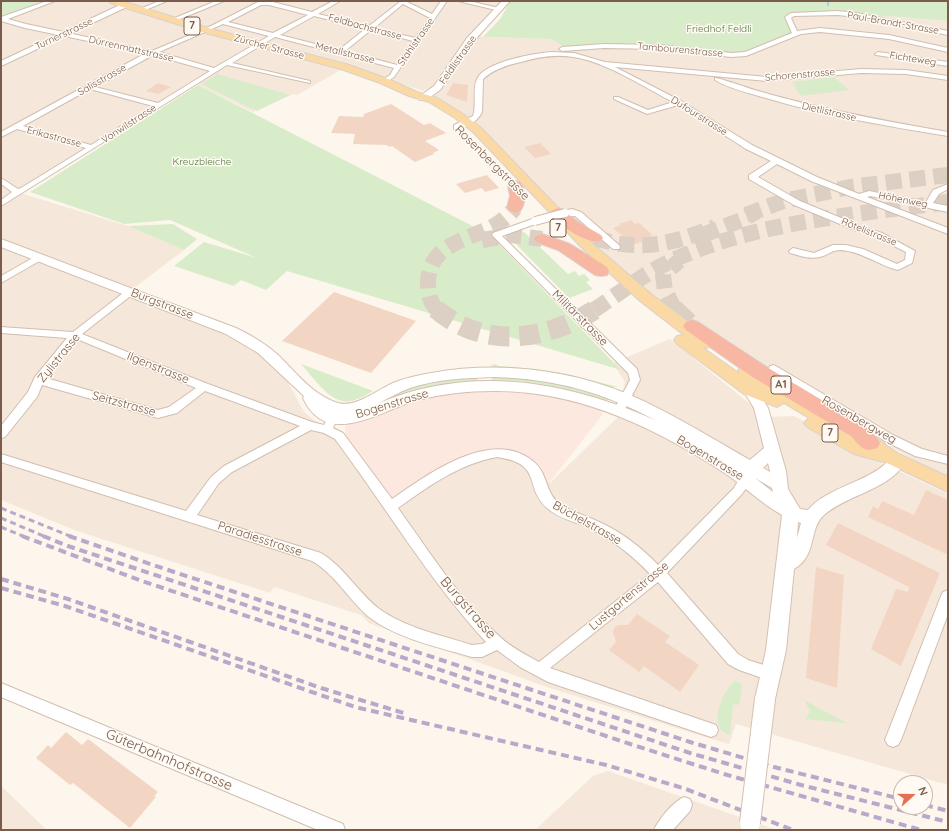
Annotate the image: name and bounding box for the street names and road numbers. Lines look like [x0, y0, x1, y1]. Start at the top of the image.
street label: Paul-Brandt-Strasse [846, 9, 940, 37]
street label: Feldbachstrasse [327, 11, 403, 43]
street label: Turnerstrasse [33, 15, 95, 53]
street label: Stahlstrasse [395, 16, 437, 68]
road number: 7 [184, 17, 200, 35]
street label: Zürcher Strasse [232, 32, 306, 62]
street label: Dürrenmattstrasse [87, 33, 175, 65]
street label: Feldlistrasse [437, 33, 479, 87]
street label: Metallstrasse [314, 40, 376, 66]
street label: Tambourenstrasse [637, 40, 723, 60]
street label: Fichteweg [889, 49, 937, 69]
street label: Salisstrasse [76, 62, 128, 98]
street label: Schorenstrasse [764, 66, 836, 84]
street label: Dufourstrasse [668, 94, 730, 138]
street label: Dietlistrasse [801, 100, 857, 124]
street label: Vonwilstrasse [99, 102, 159, 146]
street label: Rosenbergstrasse [452, 123, 532, 203]
street label: Erikastrasse [25, 124, 83, 150]
street label: Höhenweg [877, 189, 929, 211]
street label: Rötelistrasse [839, 215, 899, 249]
road number: 7 [550, 219, 566, 237]
street label: Burgstrasse [129, 285, 195, 323]
street label: Militärstrasse [549, 287, 611, 349]
street label: Zylistrasse [35, 330, 83, 386]
street label: Ilgenstrasse [125, 349, 191, 387]
road number: A1 [771, 376, 791, 394]
street label: Bogenstrasse [354, 386, 430, 422]
street label: Seitzstrasse [91, 389, 157, 419]
street label: Rosenbergweg [819, 393, 899, 447]
road number: 7 [822, 424, 838, 442]
street label: Bogenstrasse [674, 432, 746, 484]
street label: Büchelstrasse [550, 498, 624, 548]
street label: Paradiesstrasse [216, 519, 304, 559]
street label: Lustgartenstrasse [586, 559, 672, 633]
street label: Burgstrasse [436, 573, 500, 643]
street label: Güterbahnhofstrasse [103, 726, 235, 794]

